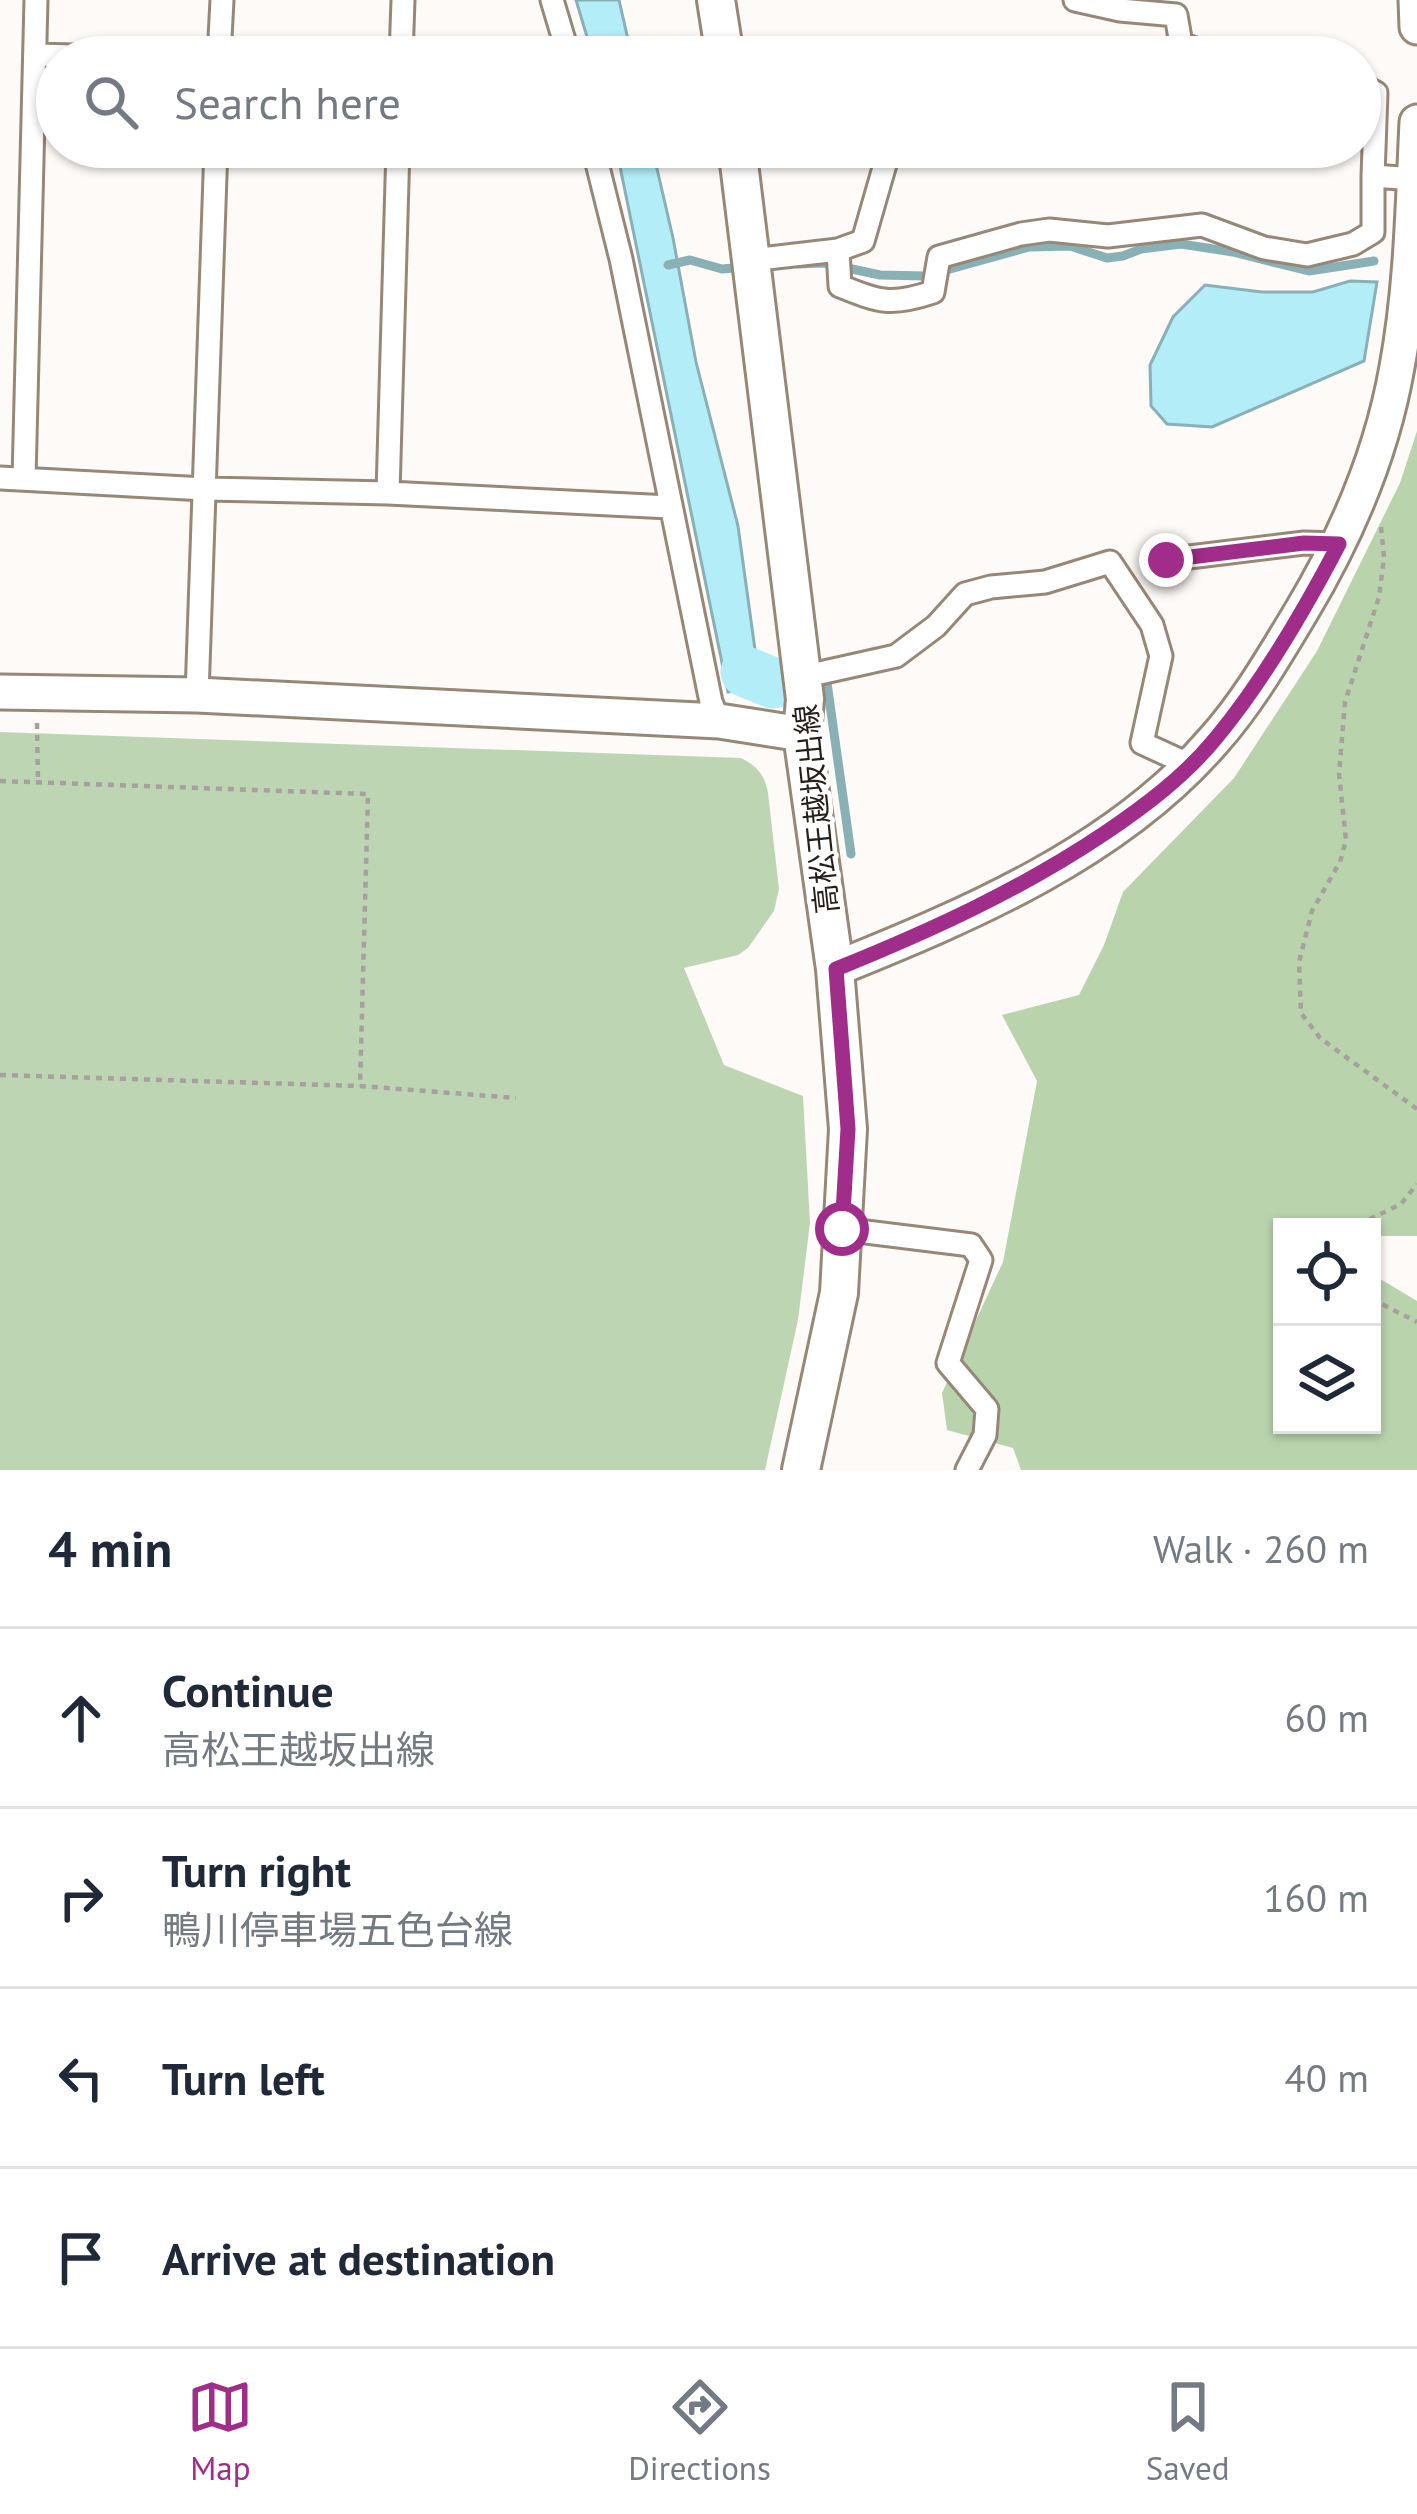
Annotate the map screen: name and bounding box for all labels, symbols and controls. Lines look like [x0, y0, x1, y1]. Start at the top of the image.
search box [36, 36, 1381, 168]
icon: search [78, 69, 144, 135]
text: Search here [174, 73, 401, 131]
route end [1139, 533, 1193, 587]
street label: 高松王越坂出線 [785, 703, 846, 916]
route start [815, 1202, 869, 1256]
map controls [1273, 1218, 1381, 1434]
button: locate [1273, 1218, 1381, 1326]
button: layers [1273, 1326, 1381, 1434]
text: 4 min [48, 1515, 172, 1581]
text: Walk · 260 m [1153, 1523, 1369, 1574]
text: Continue [162, 1661, 334, 1719]
icon: ahead [48, 1685, 114, 1751]
text: 60 m [1284, 1692, 1369, 1743]
text: 高松王越坂出線 [162, 1724, 435, 1775]
text: Turn right [162, 1841, 351, 1899]
icon: right [48, 1865, 114, 1931]
text: 160 m [1263, 1872, 1369, 1923]
text: 鴨川停車場五色台線 [162, 1904, 513, 1955]
icon: left [48, 2045, 114, 2111]
text: Turn left [162, 2049, 325, 2107]
text: 40 m [1284, 2052, 1369, 2103]
icon: arrive [48, 2225, 114, 2291]
text: Arrive at destination [162, 2229, 555, 2287]
tab: Map [187, 2374, 253, 2489]
tab: Directions [628, 2374, 771, 2489]
tab: Saved [1146, 2374, 1230, 2489]

